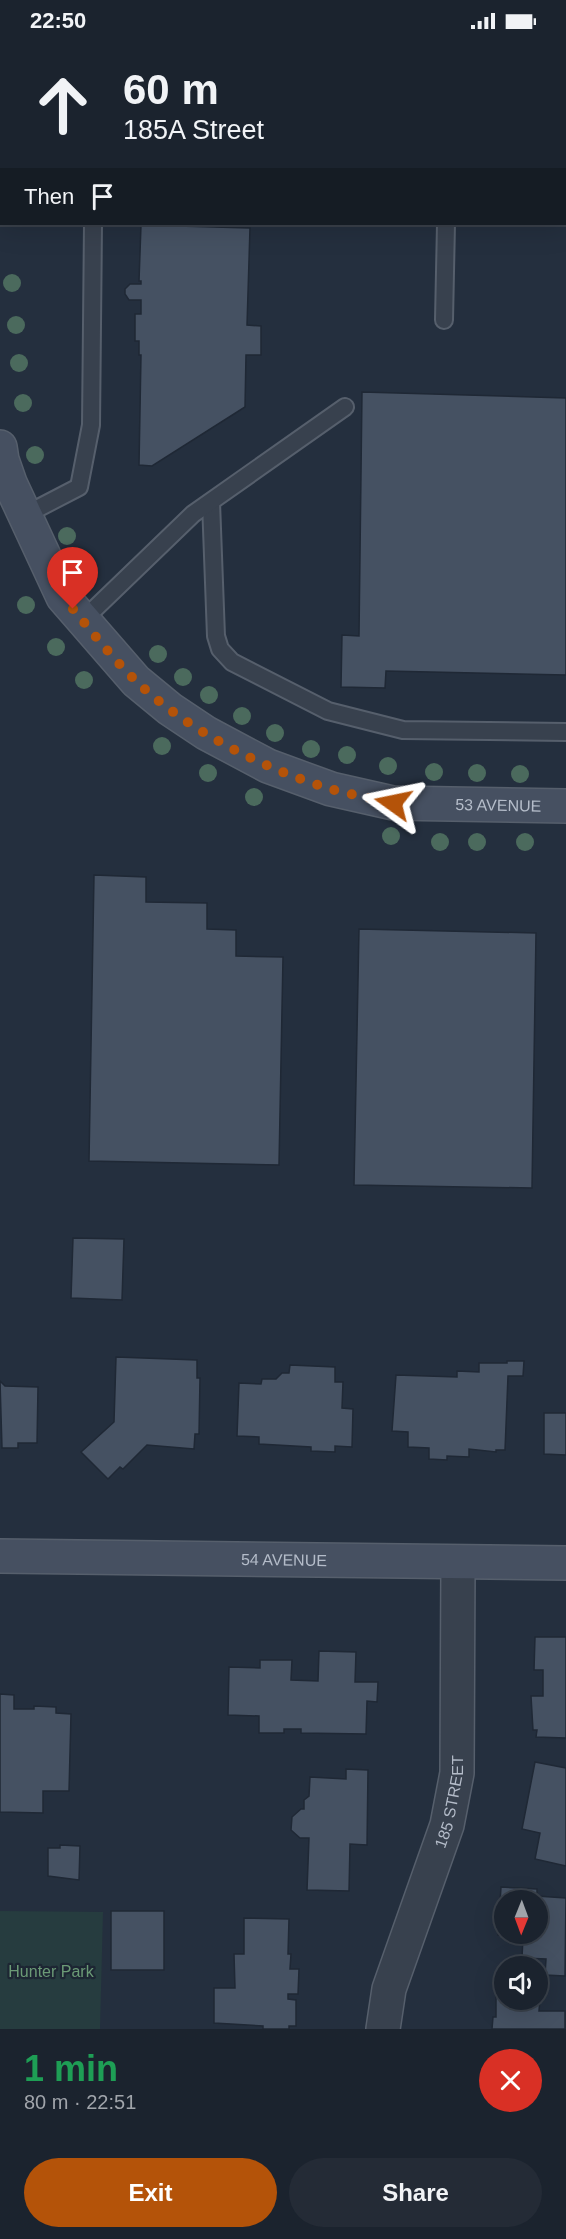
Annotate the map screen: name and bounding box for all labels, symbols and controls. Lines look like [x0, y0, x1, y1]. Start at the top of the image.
text: 22:50 [30, 8, 86, 33]
icon: ahead [24, 66, 102, 144]
text: 60 m [123, 66, 219, 113]
text: 185A Street [123, 115, 264, 145]
icon: arrive [86, 180, 119, 213]
text: Then [24, 184, 74, 209]
pin [47, 547, 98, 609]
icon: arrive [56, 556, 89, 589]
position arrow [361, 771, 425, 835]
street label: 53 AVENUE [455, 796, 541, 815]
street label: 54 AVENUE [241, 1551, 327, 1569]
street label: 185 STREET [432, 1755, 466, 1850]
north arrow [494, 1890, 548, 1944]
map controls [494, 1890, 548, 2010]
button: sound [494, 1956, 548, 2010]
park label: Hunter Park [8, 1963, 95, 1980]
text: 1 min [24, 2048, 118, 2089]
button: close [479, 2049, 542, 2112]
text: 80 m · 22:51 [24, 2091, 136, 2113]
button: Exit [24, 2158, 277, 2227]
button: Share [289, 2158, 542, 2227]

